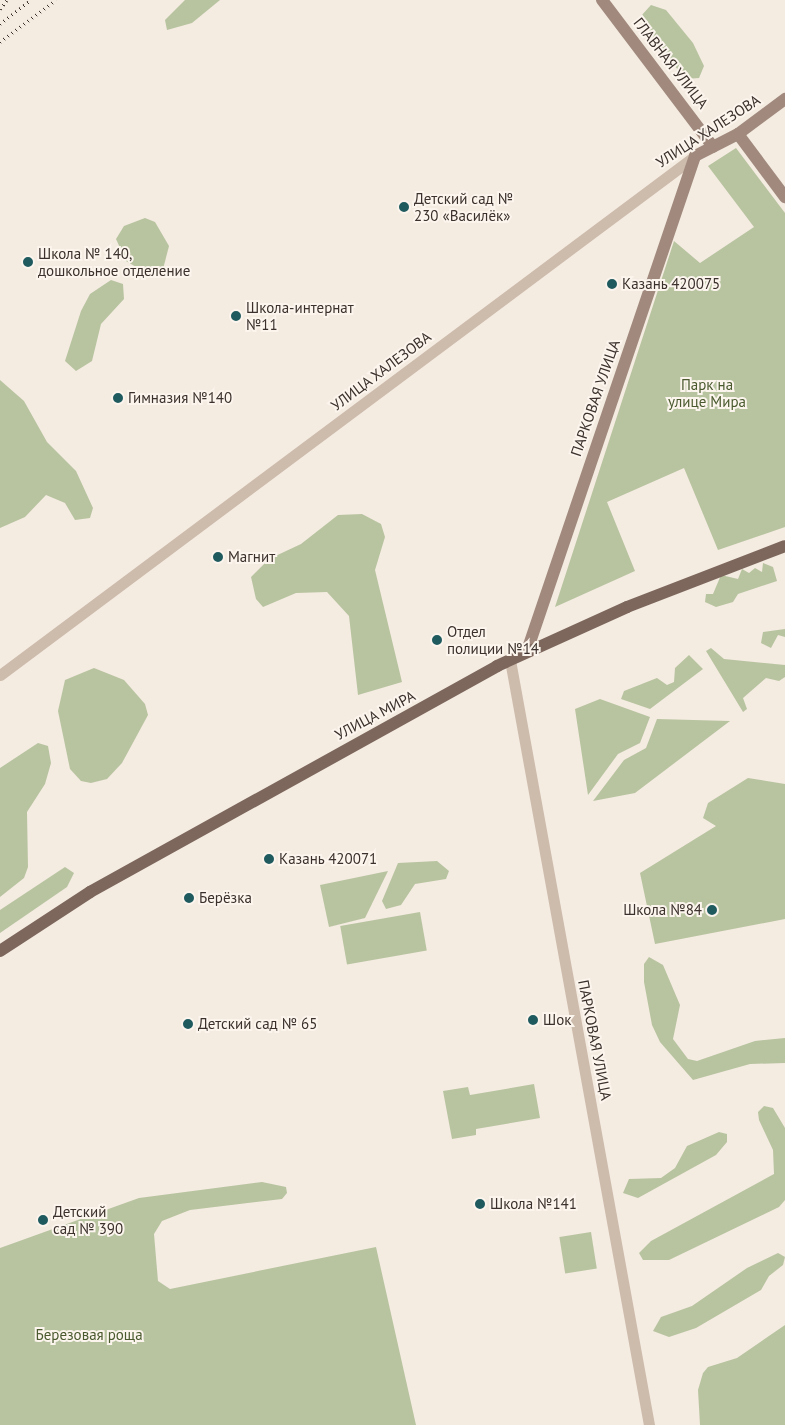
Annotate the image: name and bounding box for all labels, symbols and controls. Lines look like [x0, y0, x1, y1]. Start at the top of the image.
street label: ГЛАВНАЯ УЛИЦА [630, 14, 712, 112]
street label: УЛИЦА ХАЛЕЗОВА [652, 90, 764, 172]
place label: Детский сад № 230 «Василёк» [414, 189, 513, 224]
marker: Детский сад № 230 «Василёк» [398, 201, 410, 213]
place label: Школа № 140, дошкольное отделение [38, 244, 190, 279]
marker: Школа № 140, дошкольное отделение [22, 256, 34, 268]
place label: Казань 420075 [622, 275, 721, 293]
marker: Казань 420075 [606, 278, 618, 290]
place label: Школа-интернат №11 [246, 298, 354, 333]
marker: Школа-интернат №11 [230, 310, 242, 322]
street label: УЛИЦА ХАЛЕЗОВА [327, 327, 435, 415]
street label: ПАРКОВАЯ УЛИЦА [567, 337, 623, 459]
park label: Парк на улице Мира [668, 375, 746, 410]
place label: Гимназия №140 [128, 389, 232, 407]
marker: Гимназия №140 [112, 392, 124, 404]
place label: Магнит [228, 548, 275, 566]
marker: Магнит [212, 551, 224, 563]
place label: Отдел полиции №14 [447, 622, 539, 657]
marker: Отдел полиции №14 [431, 634, 443, 646]
street label: УЛИЦА МИРА [332, 686, 418, 744]
place label: Казань 420071 [279, 850, 378, 868]
marker: Казань 420071 [263, 853, 275, 865]
place label: Берёзка [199, 889, 252, 907]
marker: Берёзка [183, 892, 195, 904]
place label: Школа №84 [623, 901, 702, 919]
marker: Школа №84 [706, 904, 718, 916]
street label: ПАРКОВАЯ УЛИЦА [574, 978, 616, 1102]
place label: Шок [543, 1011, 571, 1029]
marker: Шок [527, 1014, 539, 1026]
place label: Детский сад № 65 [198, 1015, 317, 1033]
marker: Детский сад № 65 [182, 1018, 194, 1030]
place label: Школа №141 [490, 1195, 577, 1213]
marker: Школа №141 [474, 1198, 486, 1210]
place label: Детский сад № 390 [53, 1202, 123, 1237]
marker: Детский сад № 390 [37, 1214, 49, 1226]
park label: Березовая роща [35, 1326, 143, 1344]

